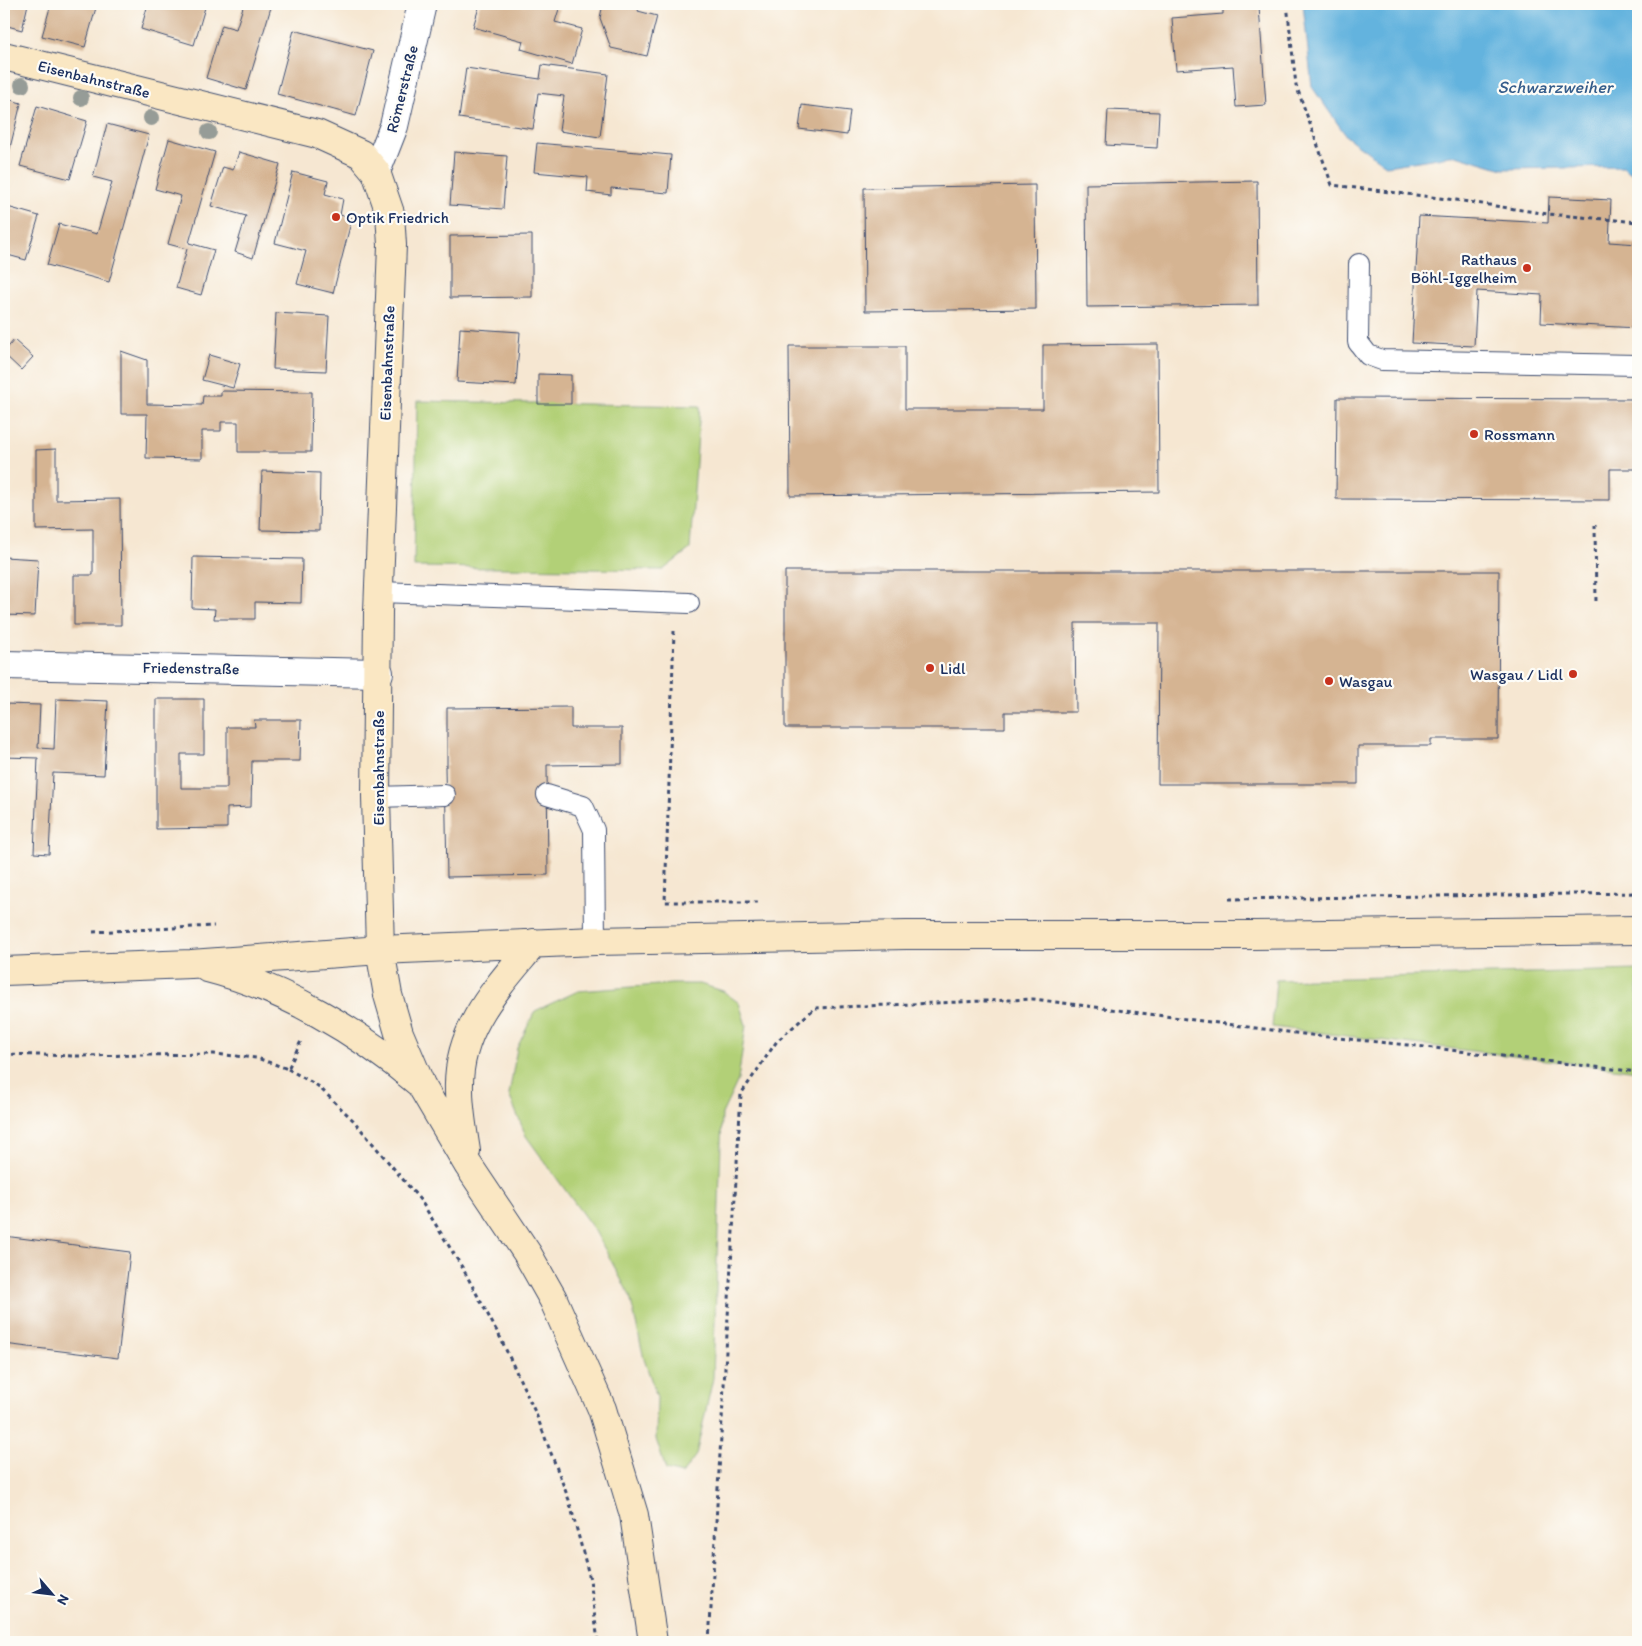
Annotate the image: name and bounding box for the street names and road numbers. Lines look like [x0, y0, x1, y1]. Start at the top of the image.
street label: Römerstraße [382, 43, 422, 135]
street label: Eisenbahnstraße [36, 56, 152, 102]
street label: Eisenbahnstraße [375, 305, 399, 421]
street label: Friedenstraße [143, 658, 239, 678]
street label: Eisenbahnstraße [369, 711, 388, 825]

